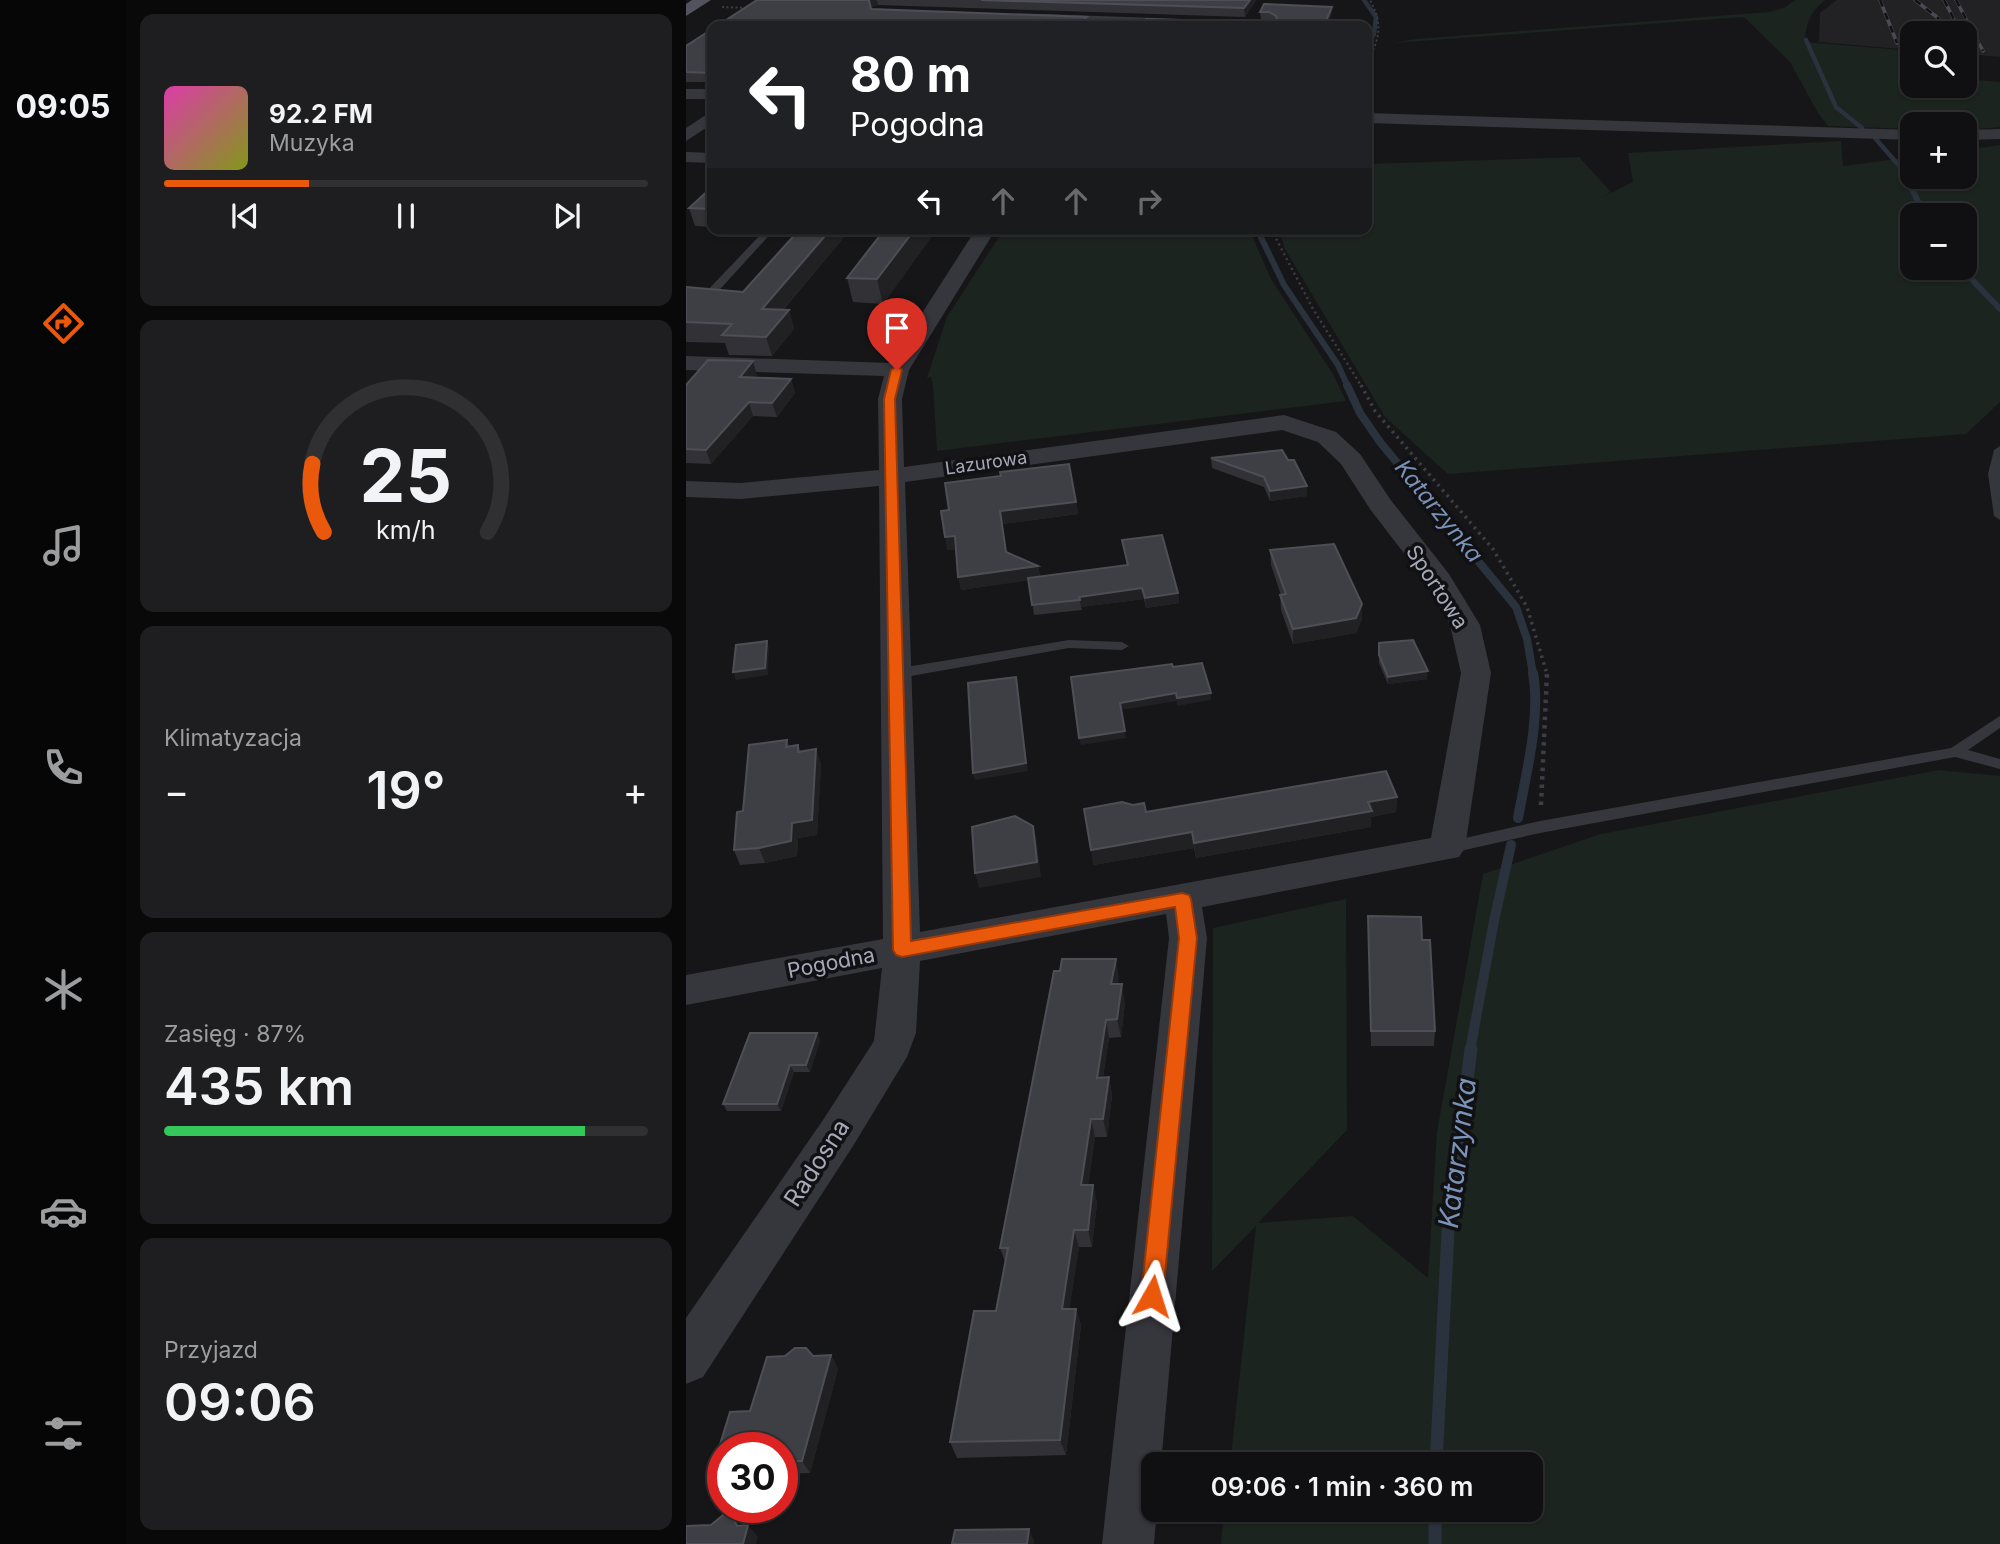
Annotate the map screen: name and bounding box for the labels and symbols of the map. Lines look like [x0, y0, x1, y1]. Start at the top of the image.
pin [867, 298, 927, 370]
street label: Lazurowa [944, 446, 1028, 479]
water label: Katarzynka [1389, 454, 1489, 568]
street label: Sportowa [1401, 540, 1474, 633]
street label: Pogodna [785, 942, 877, 983]
water label: Katarzynka [1431, 1076, 1483, 1230]
street label: Radosna [778, 1114, 855, 1212]
position arrow [1115, 1259, 1189, 1333]
speed limit sign: 30 [707, 1432, 798, 1523]

